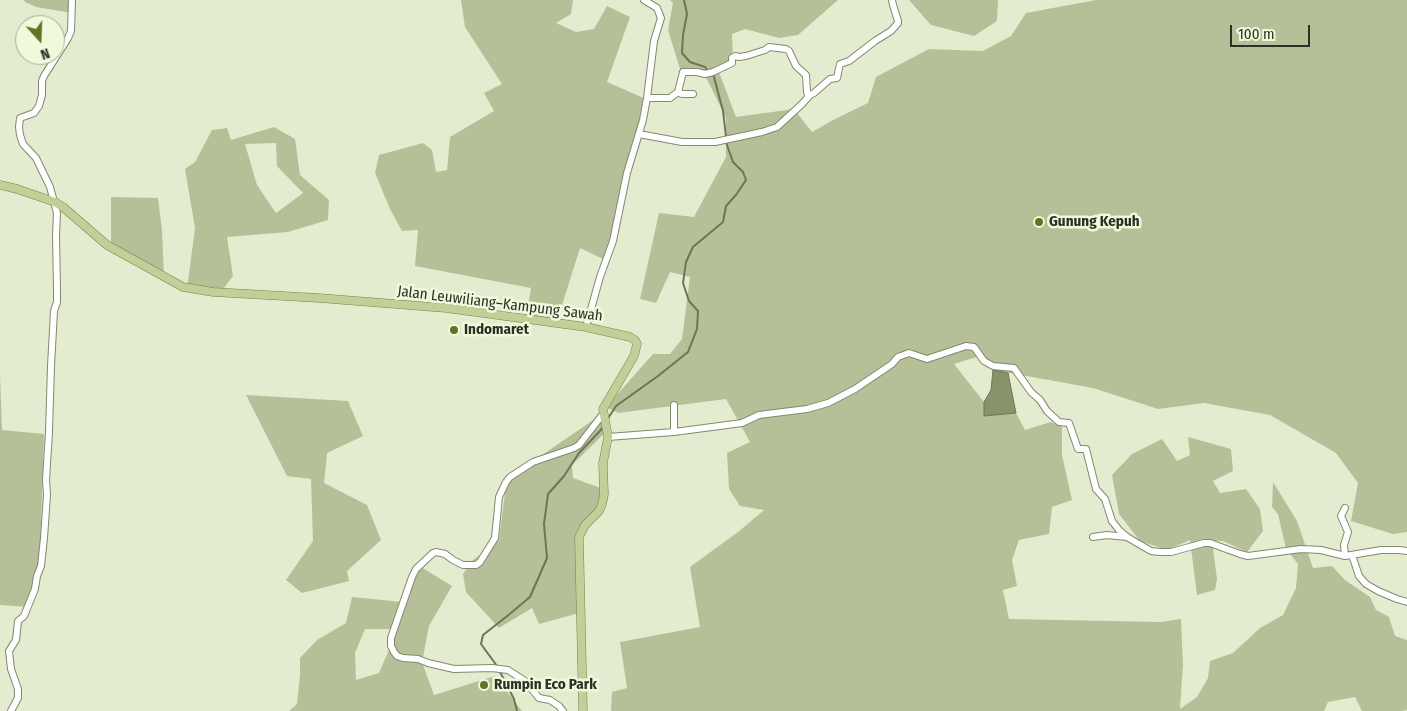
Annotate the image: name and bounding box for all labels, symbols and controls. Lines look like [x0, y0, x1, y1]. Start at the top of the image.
north arrow [15, 15, 65, 65]
scale bar [1232, 15, 1312, 47]
text: 100 m [1238, 25, 1275, 43]
text: N [38, 44, 52, 63]
place label: Gunung Kepuh [1049, 213, 1140, 231]
marker: Gunung Kepuh [1033, 216, 1045, 228]
street label: Jalan Leuwiliang–Kampung Sawah [396, 282, 604, 326]
place label: Indomaret [464, 321, 529, 339]
marker: Indomaret [448, 324, 460, 336]
place label: Rumpin Eco Park [494, 676, 597, 694]
marker: Rumpin Eco Park [478, 679, 490, 691]

